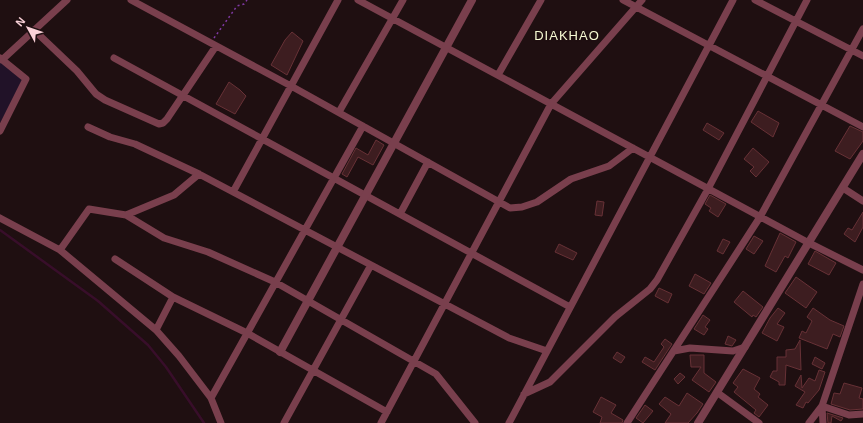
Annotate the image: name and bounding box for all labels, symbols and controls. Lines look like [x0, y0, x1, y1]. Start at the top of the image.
north arrow [8, 8, 48, 48]
text: N [13, 15, 28, 28]
district label: DIAKHAO [534, 28, 600, 43]

